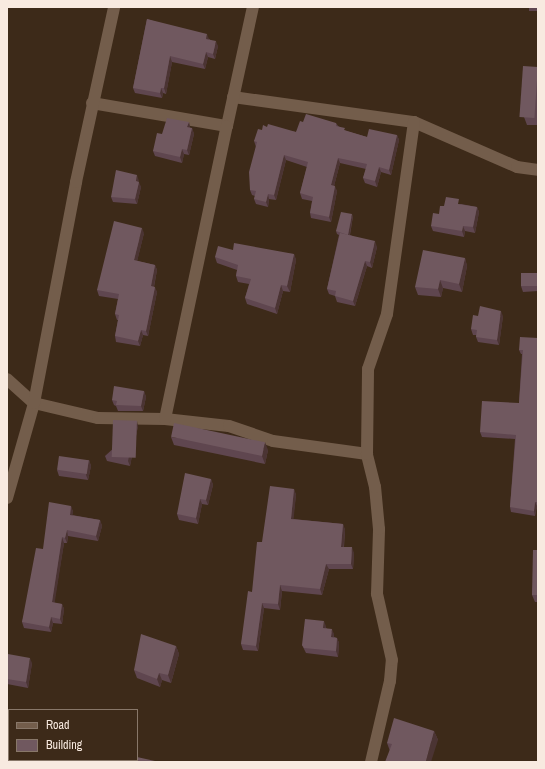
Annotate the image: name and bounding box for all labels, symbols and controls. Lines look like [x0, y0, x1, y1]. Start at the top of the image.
legend [8, 709, 138, 761]
text: Road [46, 717, 70, 733]
text: Building [46, 737, 82, 753]

